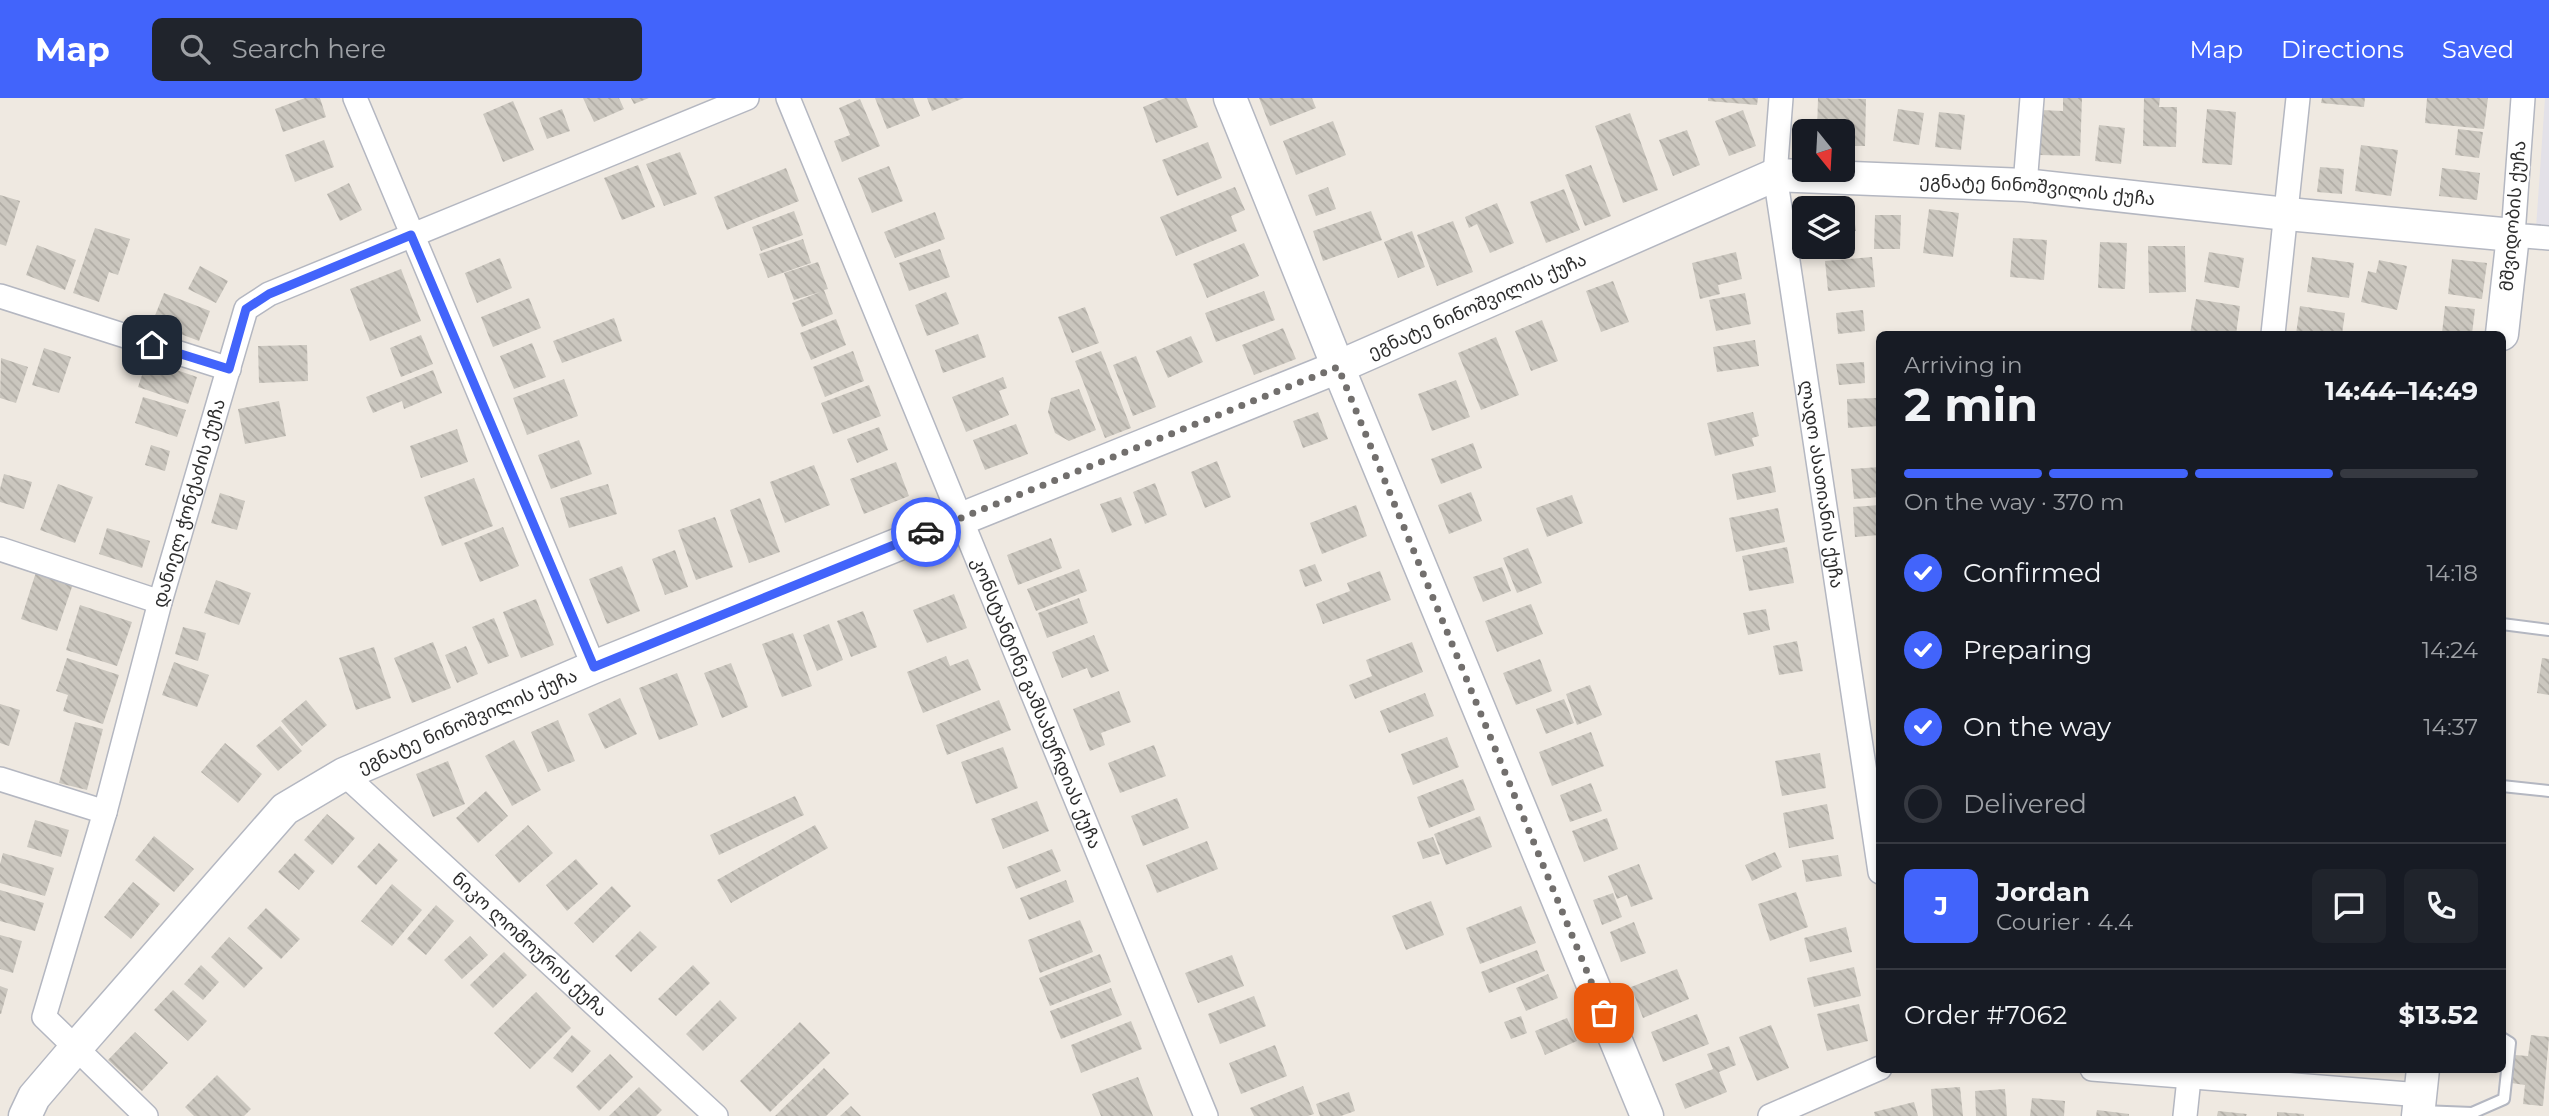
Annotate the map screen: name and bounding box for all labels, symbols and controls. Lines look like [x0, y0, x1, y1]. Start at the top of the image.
search box [152, 18, 642, 81]
text: Map [35, 29, 110, 69]
icon: search [176, 30, 214, 68]
text: Search here [232, 33, 386, 65]
text: Map [2190, 35, 2243, 64]
text: Directions [2281, 35, 2404, 64]
text: Saved [2442, 35, 2514, 64]
north arrow [1792, 119, 1855, 182]
map controls [1792, 119, 1855, 259]
street label: მშვიდობის ქუჩა [2495, 140, 2531, 292]
street label: ეგნატე ნინოშვილის ქუჩა [1919, 170, 2156, 210]
button: layers [1792, 196, 1855, 259]
street label: ეგნატე ნინოშვილის ქუჩა [1365, 248, 1590, 363]
pin [122, 315, 182, 375]
icon: home [133, 326, 171, 364]
text: Arriving in [1904, 351, 2023, 379]
text: 14:44–14:49 [2325, 375, 2478, 407]
text: 2 min [1904, 376, 2038, 433]
street label: ლადო ასათიანის ქუჩა [1795, 379, 1848, 590]
street label: დანიელ ჭონქაძის ქუჩა [148, 396, 230, 610]
text: On the way · 370 m [1904, 488, 2124, 516]
courier [891, 497, 961, 567]
icon: car [907, 513, 945, 551]
street label: კონსტანტინე გამსახურდიას ქუჩა [967, 554, 1106, 852]
icon: check [1904, 554, 1942, 592]
text: Confirmed [1963, 557, 2102, 589]
text: 14:18 [2426, 559, 2478, 587]
icon: check [1904, 631, 1942, 669]
text: Preparing [1963, 634, 2092, 666]
text: 14:24 [2422, 636, 2478, 664]
street label: ეგნატე ნინოშვილის ქუჩა [355, 665, 580, 778]
icon: check [1904, 708, 1942, 746]
text: On the way [1963, 711, 2111, 743]
text: 14:37 [2423, 713, 2478, 741]
text: Delivered [1963, 788, 2087, 820]
street label: ნიკო ლომოურის ქუჩა [447, 868, 612, 1021]
button: chat [2312, 869, 2386, 943]
button: phone [2404, 869, 2478, 943]
text: Jordan [1996, 876, 2090, 908]
text: J [1934, 890, 1948, 922]
text: Courier · 4.4 [1996, 908, 2133, 936]
pin [1574, 983, 1634, 1043]
icon: bag [1585, 994, 1623, 1032]
text: Order #7062 [1904, 999, 2067, 1031]
text: $13.52 [2399, 999, 2478, 1031]

